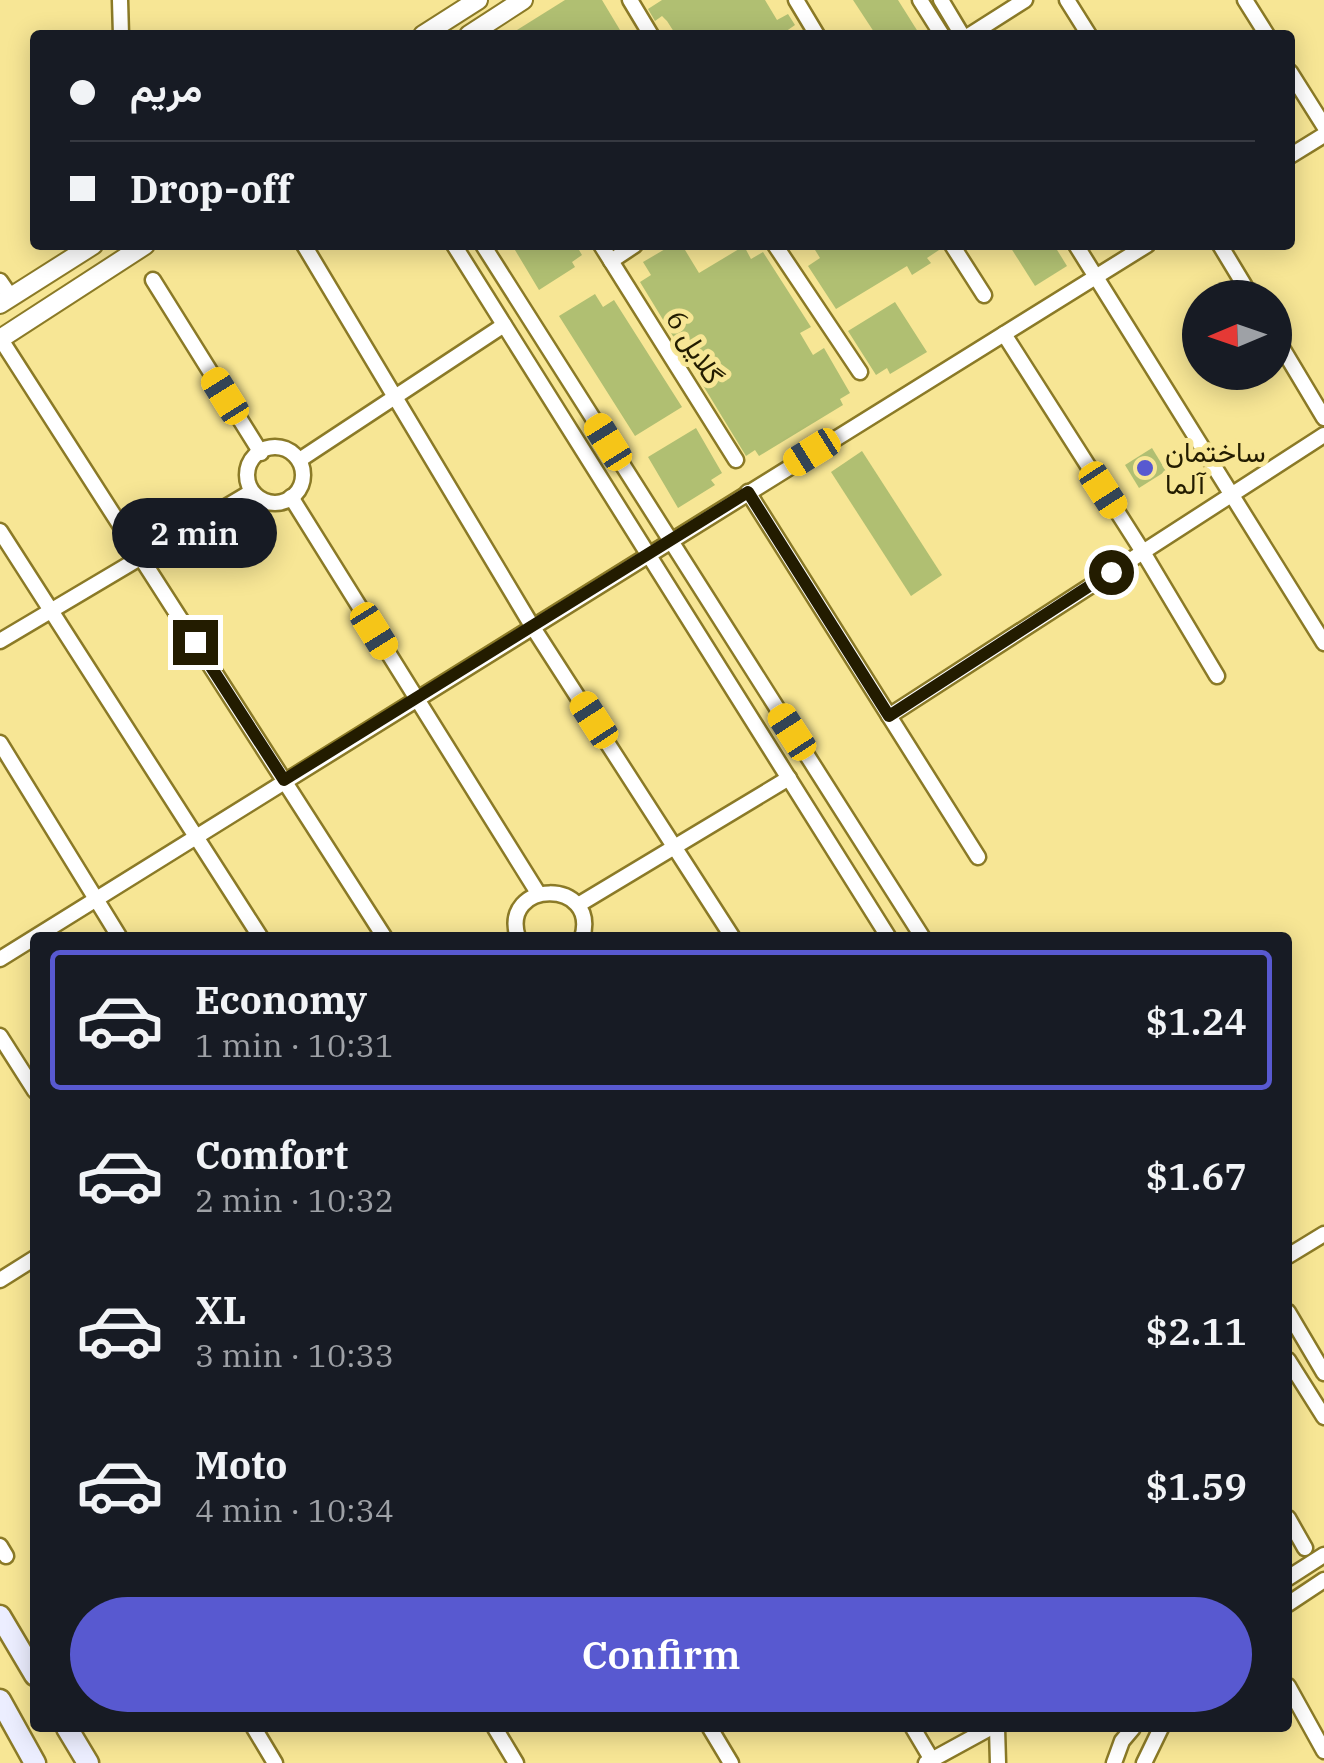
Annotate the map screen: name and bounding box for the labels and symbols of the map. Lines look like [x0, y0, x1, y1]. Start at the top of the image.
north arrow [1182, 280, 1292, 390]
street label: گلایل 6 [658, 303, 733, 391]
car [196, 363, 254, 429]
car [579, 409, 637, 475]
car [779, 423, 845, 481]
place label: ساختمان آلما [1165, 433, 1266, 502]
car [1074, 457, 1132, 523]
marker: ساختمان آلما [1134, 457, 1156, 479]
callout: 2 min [112, 497, 278, 567]
route start [1089, 550, 1134, 595]
car [345, 598, 403, 664]
route end [173, 620, 218, 665]
car [565, 687, 623, 753]
car [763, 699, 821, 765]

